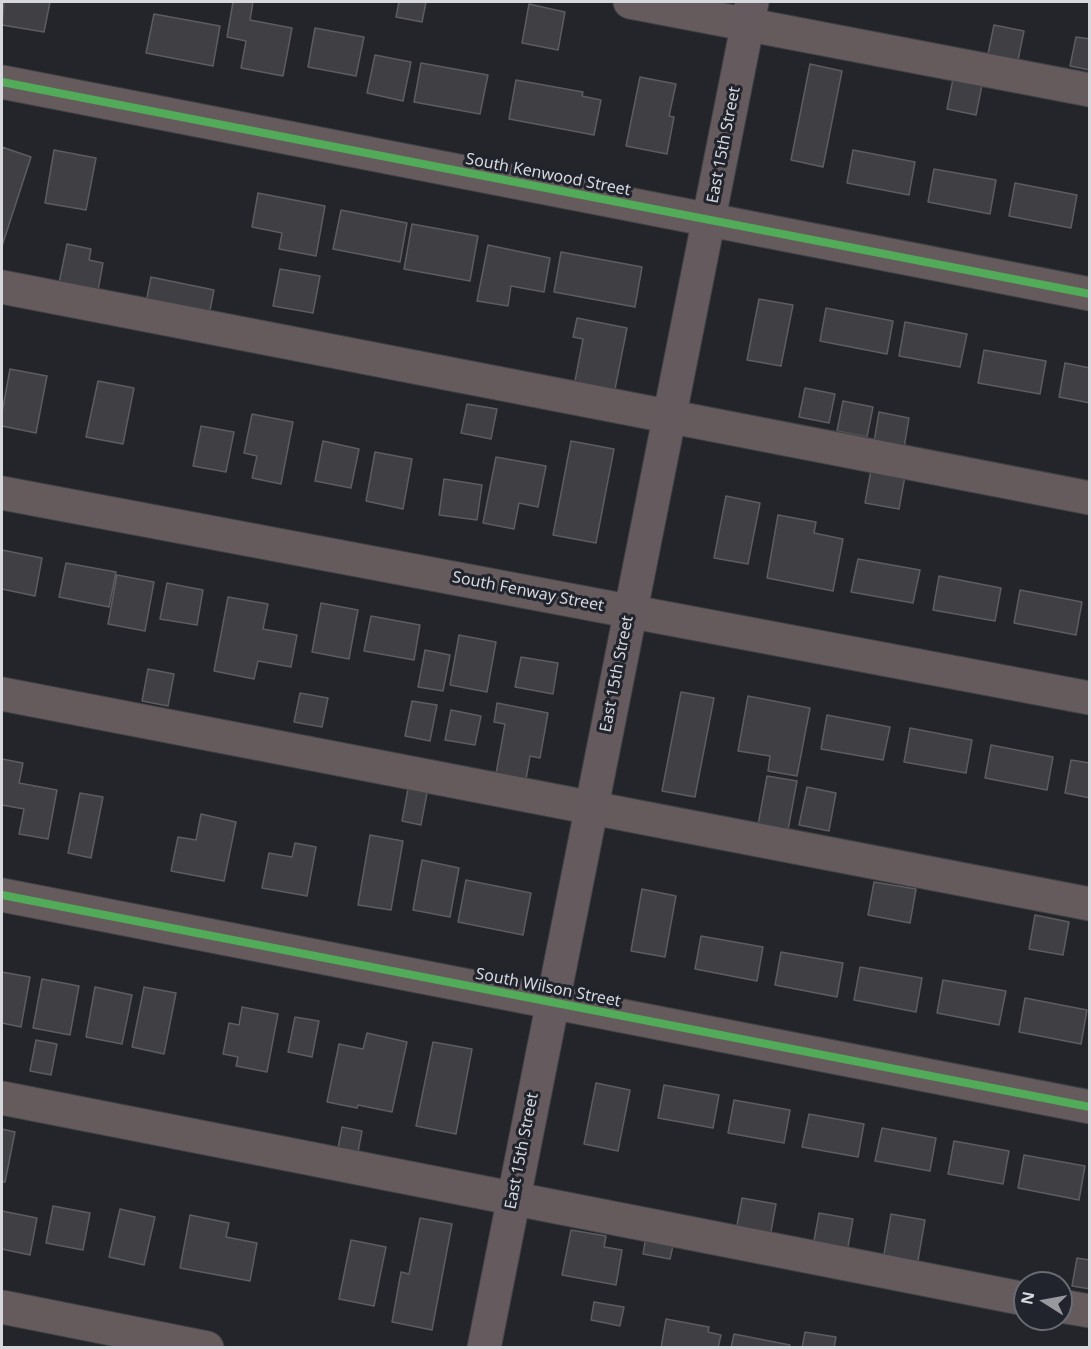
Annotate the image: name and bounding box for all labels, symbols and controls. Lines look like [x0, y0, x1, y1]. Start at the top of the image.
street label: East 15th Street [703, 85, 745, 205]
street label: South Kenwood Street [464, 150, 632, 200]
street label: South Fenway Street [451, 568, 605, 616]
street label: East 15th Street [596, 614, 638, 734]
street label: South Wilson Street [474, 965, 622, 1011]
street label: East 15th Street [501, 1091, 543, 1211]
north arrow [1013, 1271, 1073, 1331]
text: N [1015, 1289, 1039, 1306]

